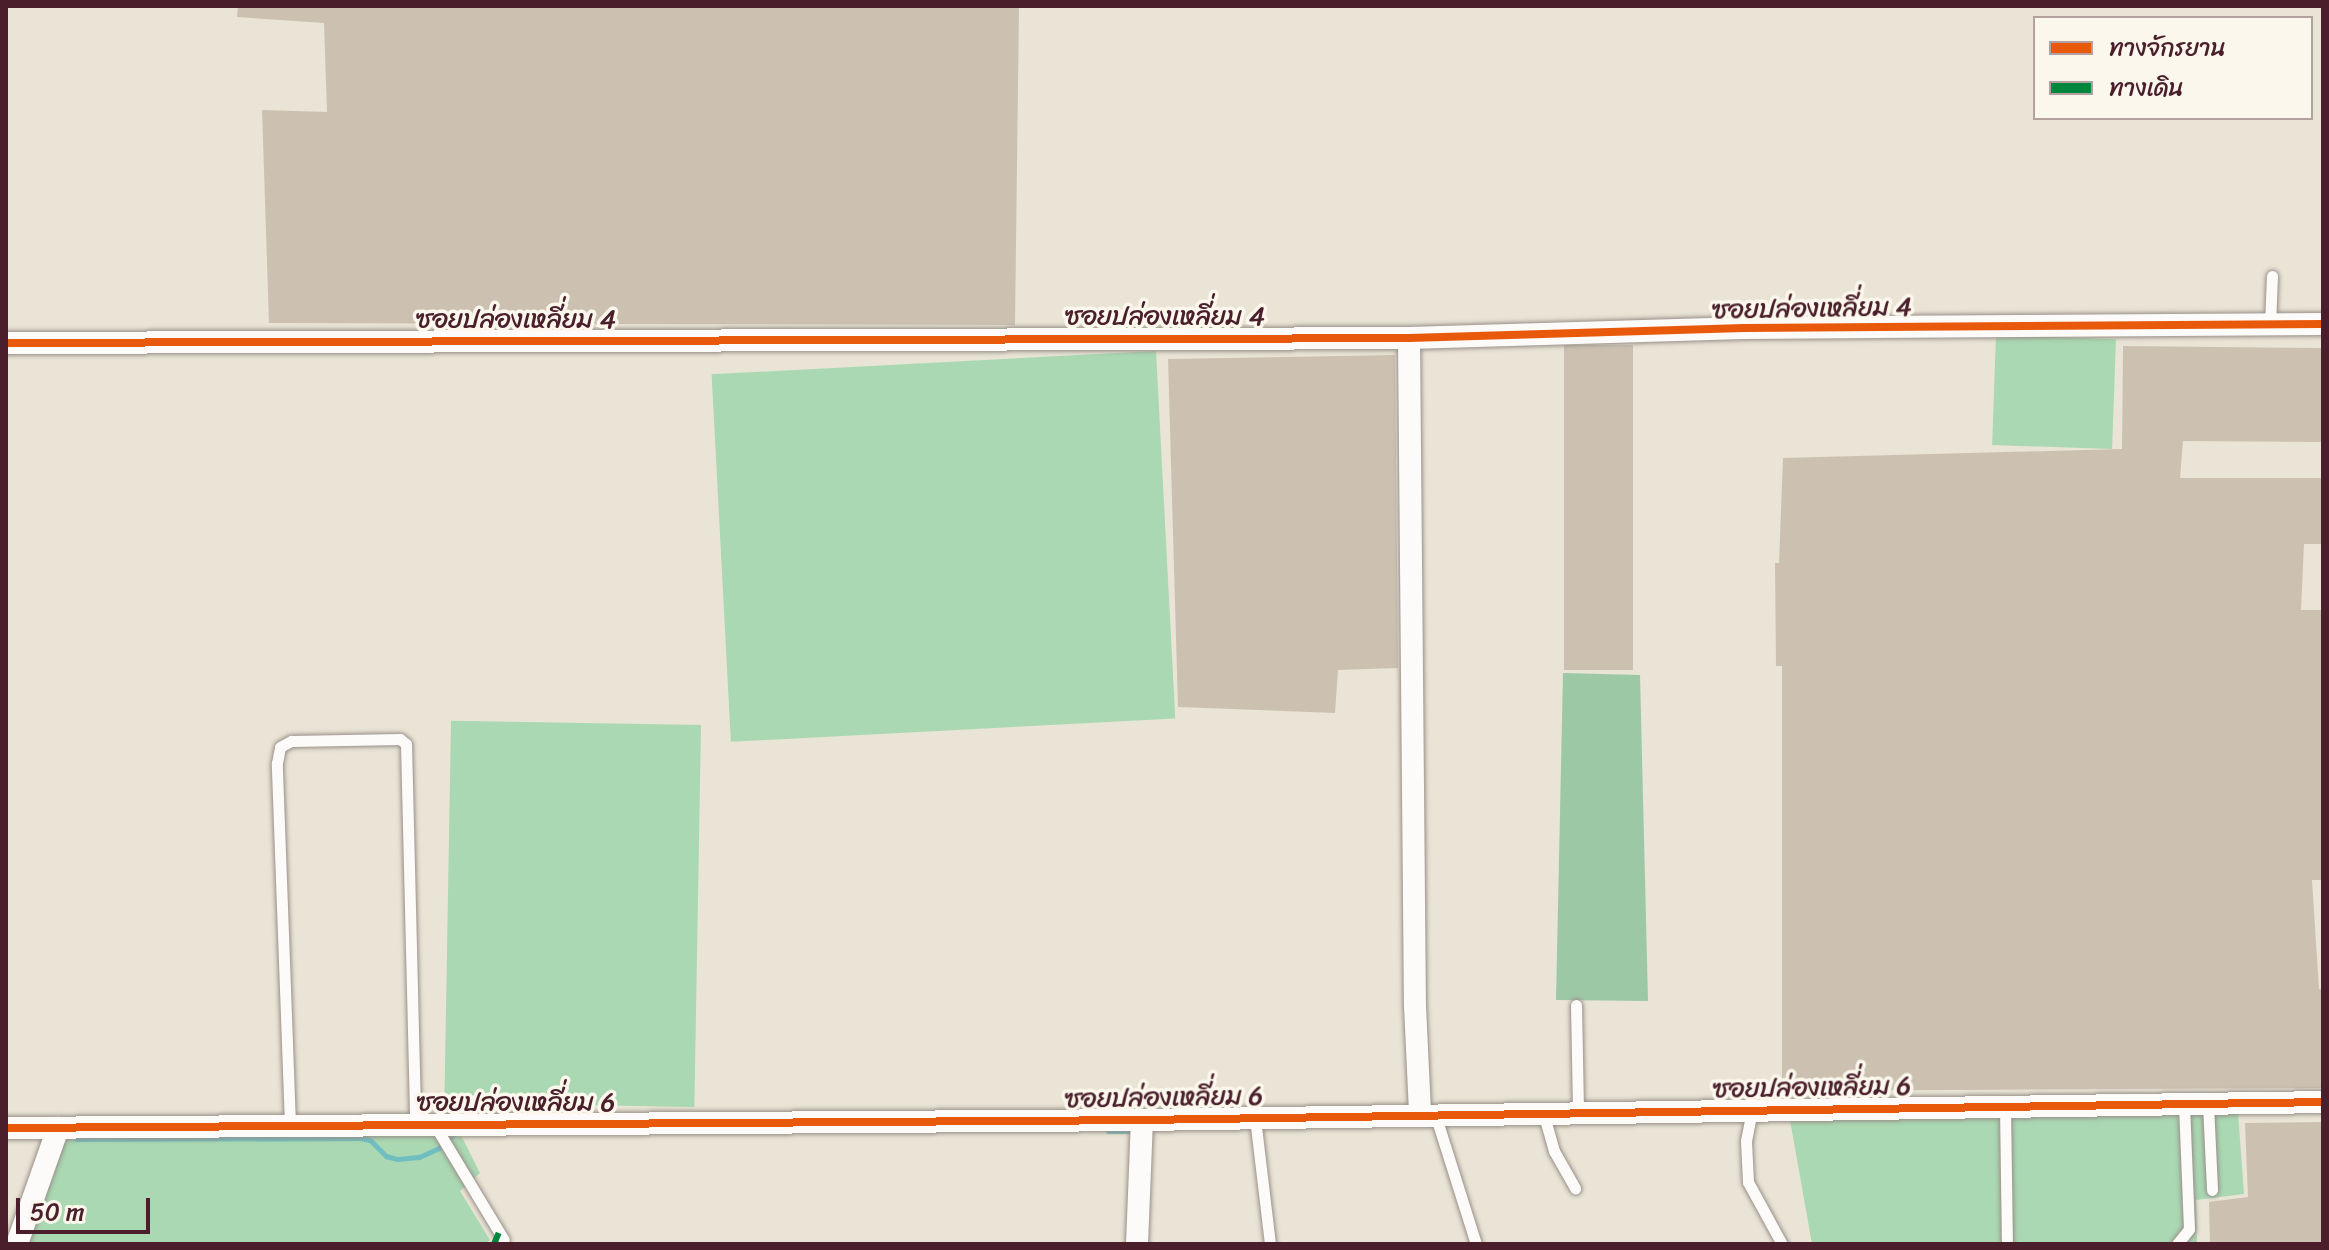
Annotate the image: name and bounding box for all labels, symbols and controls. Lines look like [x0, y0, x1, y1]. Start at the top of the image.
legend [2033, 16, 2313, 120]
text: ทางจักรยาน [2109, 27, 2226, 69]
text: ทางเดิน [2109, 67, 2184, 109]
street label: ซอยปล่องเหลี่ยม 4 [1712, 292, 1912, 326]
street label: ซอยปล่องเหลี่ยม 4 [1065, 301, 1265, 333]
street label: ซอยปล่องเหลี่ยม 4 [416, 304, 616, 336]
street label: ซอยปล่องเหลี่ยม 6 [1713, 1071, 1911, 1105]
street label: ซอยปล่องเหลี่ยม 6 [1065, 1081, 1263, 1115]
street label: ซอยปล่องเหลี่ยม 6 [417, 1087, 615, 1119]
scale bar [20, 1182, 154, 1232]
text: 50 m [30, 1191, 85, 1233]

